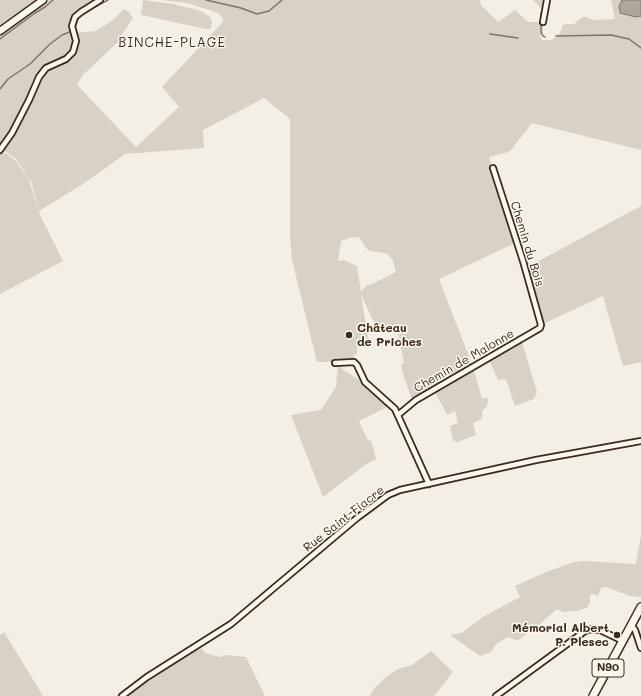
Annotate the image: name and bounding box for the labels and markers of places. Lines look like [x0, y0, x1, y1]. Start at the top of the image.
place label: Château de Priches [357, 321, 422, 349]
marker: Château de Priches [344, 330, 354, 340]
place label: Mémorial Albert P. Plesec [512, 621, 609, 649]
marker: Mémorial Albert P. Plesec [612, 630, 622, 640]

